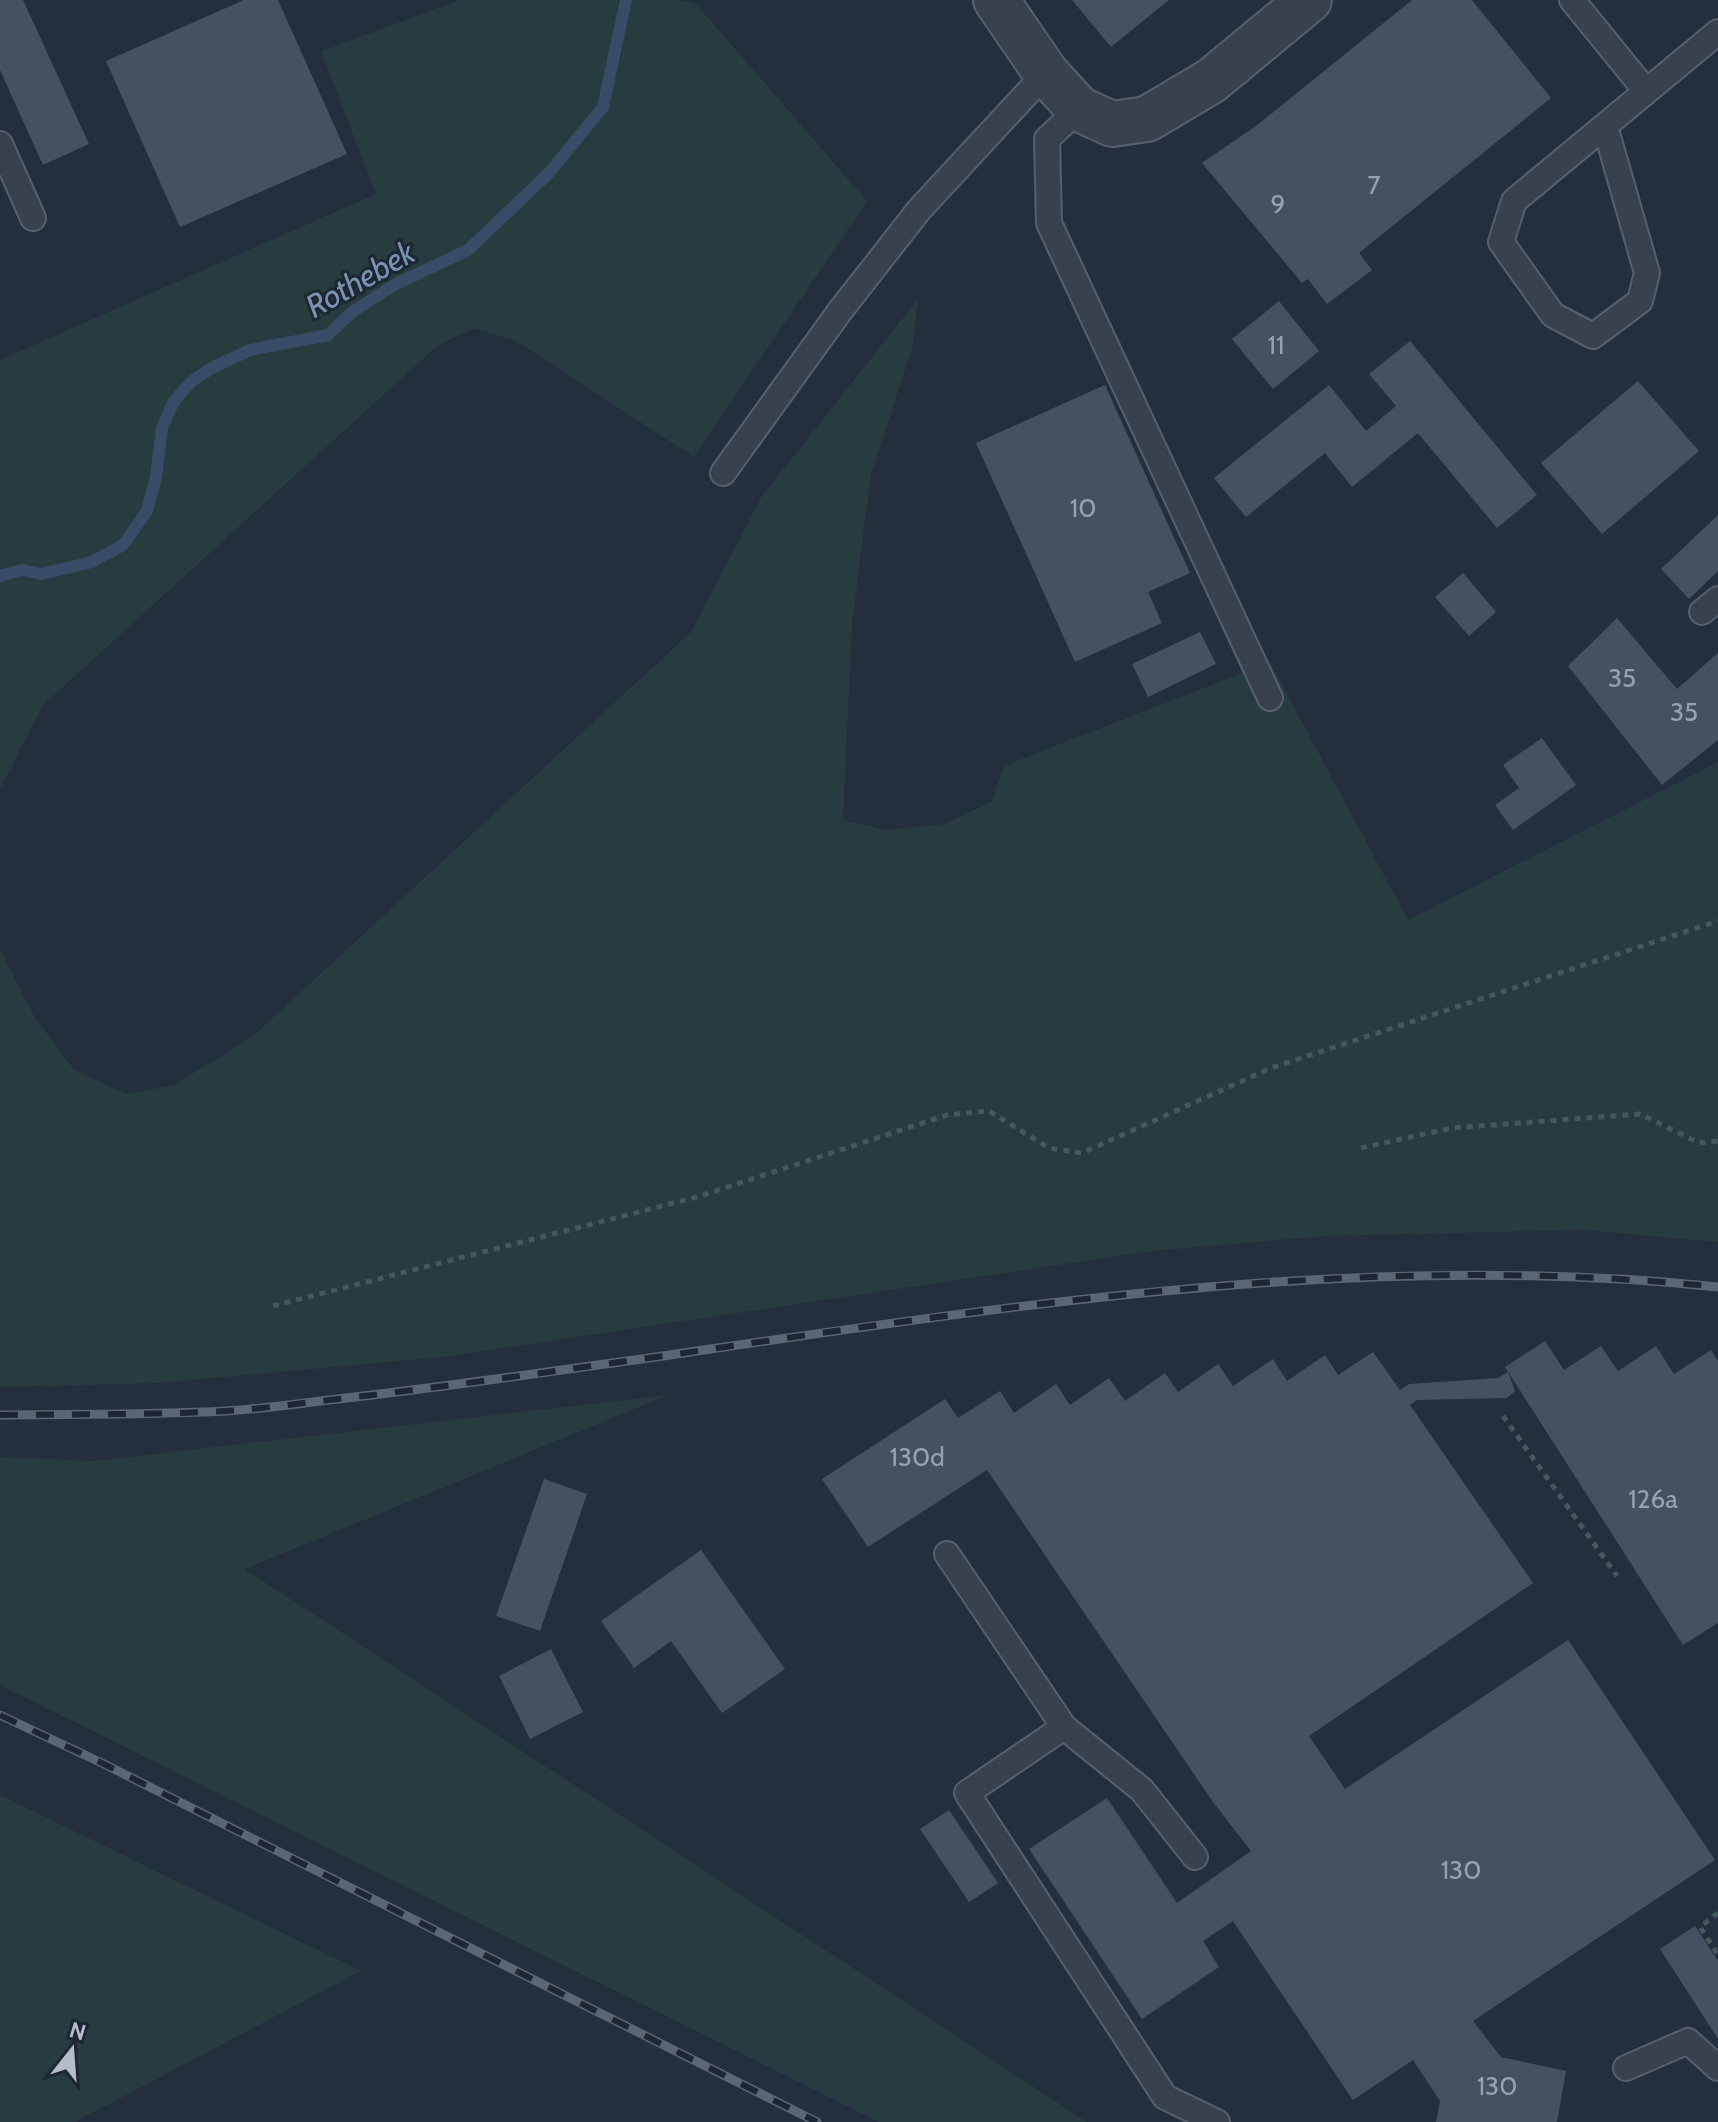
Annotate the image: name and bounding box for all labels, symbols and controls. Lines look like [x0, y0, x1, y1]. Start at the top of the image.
house number: 7 [1367, 169, 1381, 201]
house number: 9 [1271, 188, 1285, 220]
water label: Rothebek [299, 232, 423, 326]
house number: 11 [1268, 329, 1284, 361]
house number: 10 [1070, 492, 1096, 524]
house number: 35 [1608, 662, 1636, 694]
house number: 35 [1670, 696, 1698, 728]
house number: 130d [889, 1441, 945, 1473]
house number: 126a [1628, 1483, 1678, 1515]
house number: 130 [1441, 1854, 1481, 1886]
north arrow [32, 2010, 112, 2090]
text: N [66, 2016, 89, 2047]
house number: 130 [1477, 2070, 1517, 2102]

